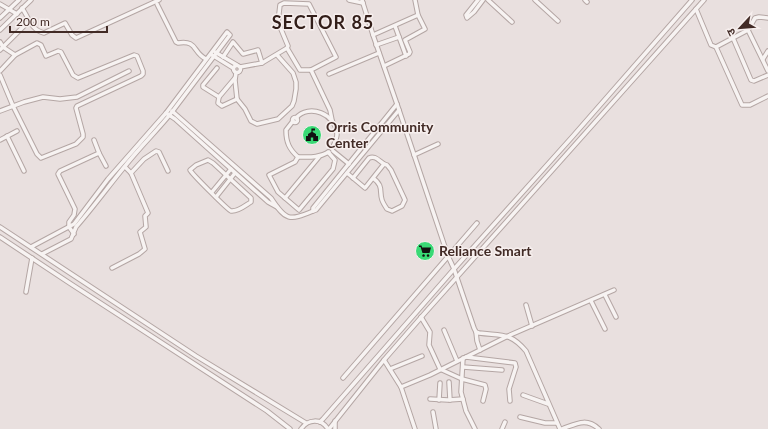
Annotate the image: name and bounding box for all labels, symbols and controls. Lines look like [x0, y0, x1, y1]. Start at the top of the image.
scale bar [10, 8, 107, 34]
north arrow [720, 8, 760, 48]
district label: SECTOR 85 [272, 11, 374, 33]
text: 200 m [16, 14, 50, 29]
text: उ [723, 26, 738, 38]
place label: Orris Community Center [326, 118, 434, 151]
public building icon: Orris Community Center [301, 124, 323, 146]
supermarket icon: Reliance Smart [414, 240, 436, 262]
place label: Reliance Smart [439, 242, 532, 259]

